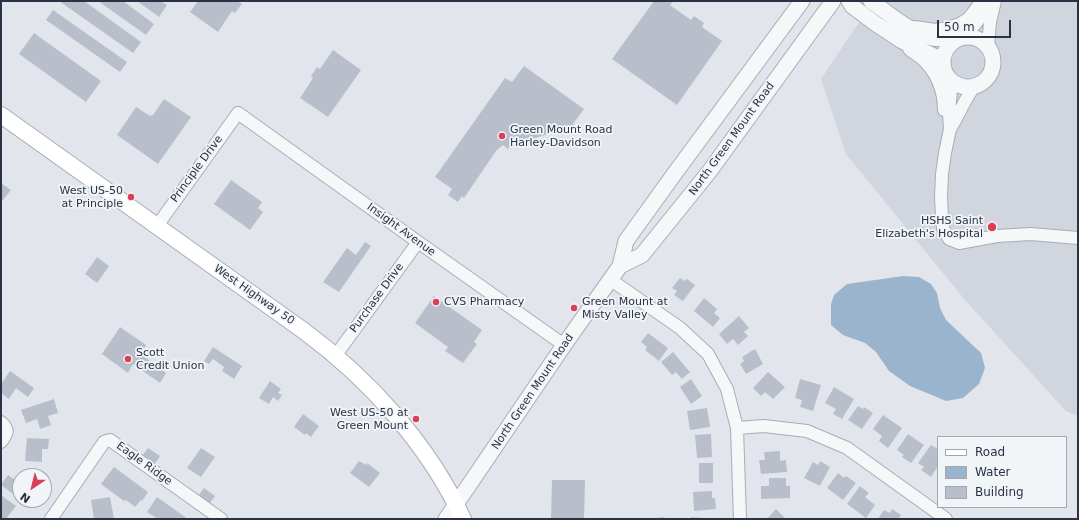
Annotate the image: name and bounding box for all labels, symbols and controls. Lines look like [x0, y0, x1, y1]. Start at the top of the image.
scale bar [939, 12, 1013, 38]
text: 50 m [944, 20, 975, 34]
street label: North Green Mount Road [687, 80, 777, 198]
place label: Green Mount Road Harley-Davidson [510, 123, 612, 149]
marker: Green Mount Road Harley-Davidson [497, 131, 507, 141]
street label: Principle Drive [168, 133, 226, 205]
place label: West US-50 at Principle [59, 184, 123, 210]
marker: West US-50 at Principle [126, 192, 136, 202]
street label: Insight Avenue [364, 201, 438, 259]
place label: HSHS Saint Elizabeth's Hospital [875, 214, 983, 240]
marker: HSHS Saint Elizabeth's Hospital [986, 221, 998, 233]
street label: Purchase Drive [347, 261, 407, 335]
street label: West Highway 50 [211, 262, 297, 328]
place label: CVS Pharmacy [444, 295, 524, 309]
place label: Green Mount at Misty Valley [582, 295, 668, 321]
marker: CVS Pharmacy [431, 297, 441, 307]
marker: Green Mount at Misty Valley [569, 303, 579, 313]
street label: North Green Mount Road [489, 332, 577, 452]
place label: Scott Credit Union [136, 346, 204, 372]
marker: Scott Credit Union [123, 354, 133, 364]
place label: West US-50 at Green Mount [330, 406, 408, 432]
marker: West US-50 at Green Mount [411, 414, 421, 424]
legend [937, 436, 1067, 508]
street label: Eagle Ridge [114, 439, 174, 489]
text: Road [975, 445, 1005, 459]
text: Water [975, 465, 1010, 479]
north arrow [12, 468, 52, 508]
text: Building [975, 485, 1024, 499]
text: N [18, 489, 33, 505]

